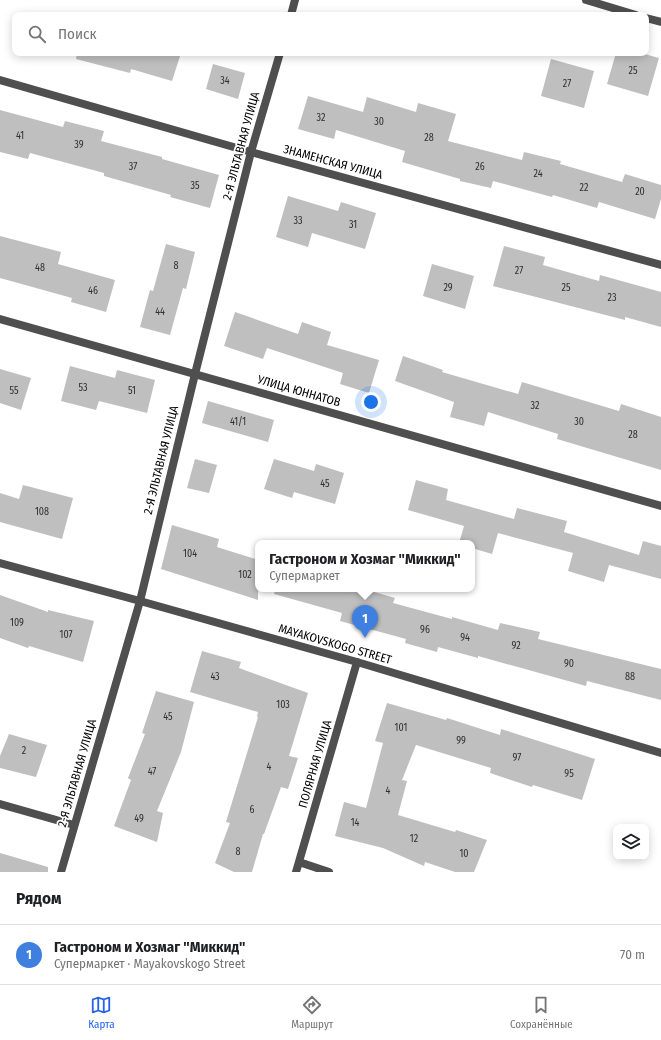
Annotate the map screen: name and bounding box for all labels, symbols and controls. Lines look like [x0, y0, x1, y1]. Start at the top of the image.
search box [12, 12, 649, 56]
icon: search [26, 23, 48, 45]
text: Поиск [58, 25, 96, 43]
house number: 25 [629, 65, 638, 77]
house number: 34 [220, 75, 230, 87]
house number: 27 [563, 78, 571, 90]
street label: 2-Я ЭЛЬТАВНАЯ УЛИЦА [220, 90, 262, 202]
house number: 32 [317, 112, 326, 124]
house number: 30 [374, 116, 384, 128]
house number: 41 [16, 130, 24, 142]
house number: 28 [424, 132, 434, 144]
house number: 39 [74, 139, 84, 151]
street label: ЗНАМЕНСКАЯ УЛИЦА [282, 142, 385, 182]
house number: 37 [129, 161, 137, 173]
house number: 26 [475, 161, 485, 173]
house number: 24 [533, 168, 543, 180]
house number: 35 [190, 180, 200, 192]
house number: 22 [580, 182, 589, 194]
house number: 20 [635, 186, 645, 198]
house number: 33 [293, 215, 303, 227]
house number: 31 [349, 219, 357, 231]
house number: 8 [174, 260, 179, 272]
house number: 48 [35, 262, 45, 274]
house number: 27 [515, 265, 523, 277]
house number: 29 [443, 282, 453, 294]
house number: 25 [562, 282, 571, 294]
house number: 46 [88, 285, 98, 297]
house number: 23 [608, 292, 617, 304]
house number: 44 [155, 306, 165, 318]
street label: УЛИЦА ЮННАТОВ [255, 372, 342, 410]
house number: 53 [78, 382, 88, 394]
house number: 55 [9, 385, 19, 397]
house number: 51 [128, 385, 136, 397]
your location [361, 392, 381, 412]
house number: 32 [531, 400, 540, 412]
street label: 2-Я ЭЛЬТАВНАЯ УЛИЦА [141, 404, 181, 516]
house number: 41/1 [230, 416, 246, 428]
house number: 30 [574, 416, 584, 428]
house number: 28 [628, 429, 638, 441]
house number: 45 [320, 478, 330, 490]
house number: 108 [35, 506, 49, 518]
popup [255, 540, 475, 592]
house number: 104 [183, 548, 197, 560]
text: Гастроном и Хозмаг "Миккид" [269, 550, 461, 568]
text: Супермаркет [269, 568, 340, 583]
house number: 102 [238, 569, 252, 581]
pin: 1 [352, 605, 378, 638]
house number: 109 [10, 617, 24, 629]
street label: MAYAKOVSKOGO STREET [277, 621, 394, 667]
house number: 96 [420, 624, 430, 636]
house number: 107 [60, 629, 72, 641]
house number: 94 [460, 632, 470, 644]
house number: 92 [511, 640, 521, 652]
house number: 90 [564, 658, 574, 670]
house number: 43 [210, 671, 220, 683]
house number: 88 [625, 671, 635, 683]
house number: 103 [276, 699, 290, 711]
house number: 45 [163, 711, 173, 723]
street label: 2-Я ЭЛЬТАВНАЯ УЛИЦА [55, 717, 99, 828]
street label: ПОЛЯРНАЯ УЛИЦА [296, 718, 334, 810]
house number: 101 [395, 722, 407, 734]
house number: 99 [456, 735, 466, 747]
house number: 2 [22, 745, 27, 757]
house number: 97 [513, 752, 521, 764]
house number: 4 [267, 761, 272, 773]
house number: 47 [148, 766, 156, 778]
house number: 95 [564, 768, 574, 780]
house number: 4 [386, 785, 391, 797]
house number: 6 [250, 804, 255, 816]
house number: 49 [134, 813, 144, 825]
house number: 14 [351, 817, 360, 829]
map controls [613, 824, 649, 860]
button: layers [613, 824, 649, 860]
house number: 12 [410, 833, 419, 845]
house number: 8 [236, 846, 241, 858]
house number: 10 [459, 848, 469, 860]
text: Рядом [16, 888, 61, 909]
text: Гастроном и Хозмаг "Миккид" [54, 938, 246, 956]
text: 1 [26, 947, 32, 962]
text: 70 m [620, 947, 645, 962]
text: Супермаркет · Mayakovskogo Street [54, 956, 245, 971]
tab: Карта [88, 994, 115, 1031]
tab: Маршрут [291, 994, 333, 1031]
tab: Сохранённые [510, 994, 573, 1031]

